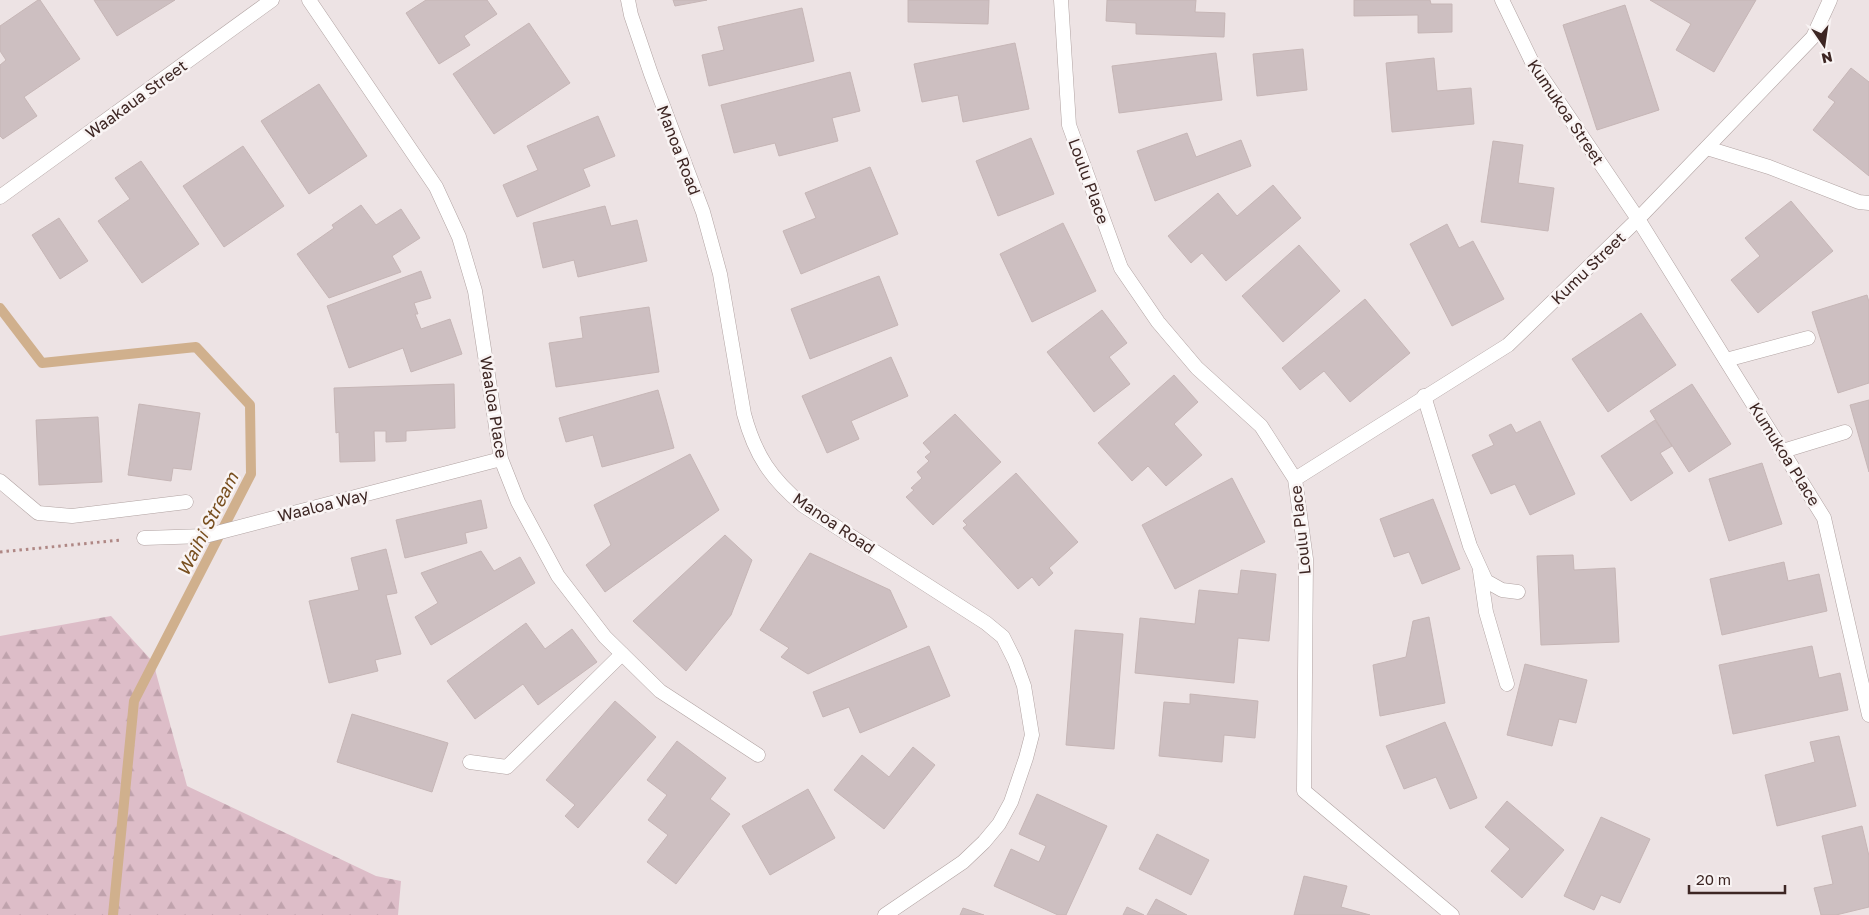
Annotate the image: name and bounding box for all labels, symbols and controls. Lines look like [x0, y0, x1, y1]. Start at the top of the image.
north arrow [1799, 20, 1849, 70]
text: N [1820, 49, 1834, 68]
street label: Waakaua Street [81, 55, 191, 143]
street label: Kumukoa Street [1523, 55, 1609, 169]
street label: Manoa Road [653, 102, 705, 198]
street label: Loulu Place [1064, 135, 1114, 227]
street label: Kumu Street [1547, 228, 1629, 308]
street label: Waaloa Place [476, 355, 512, 459]
street label: Kumukoa Place [1745, 399, 1825, 509]
water label: Waihi Stream [171, 467, 243, 580]
street label: Waaloa Way [276, 484, 370, 526]
street label: Loulu Place [1285, 484, 1315, 576]
street label: Manoa Road [789, 488, 879, 558]
scale bar [1689, 862, 1785, 894]
text: 20 m [1696, 870, 1731, 888]

